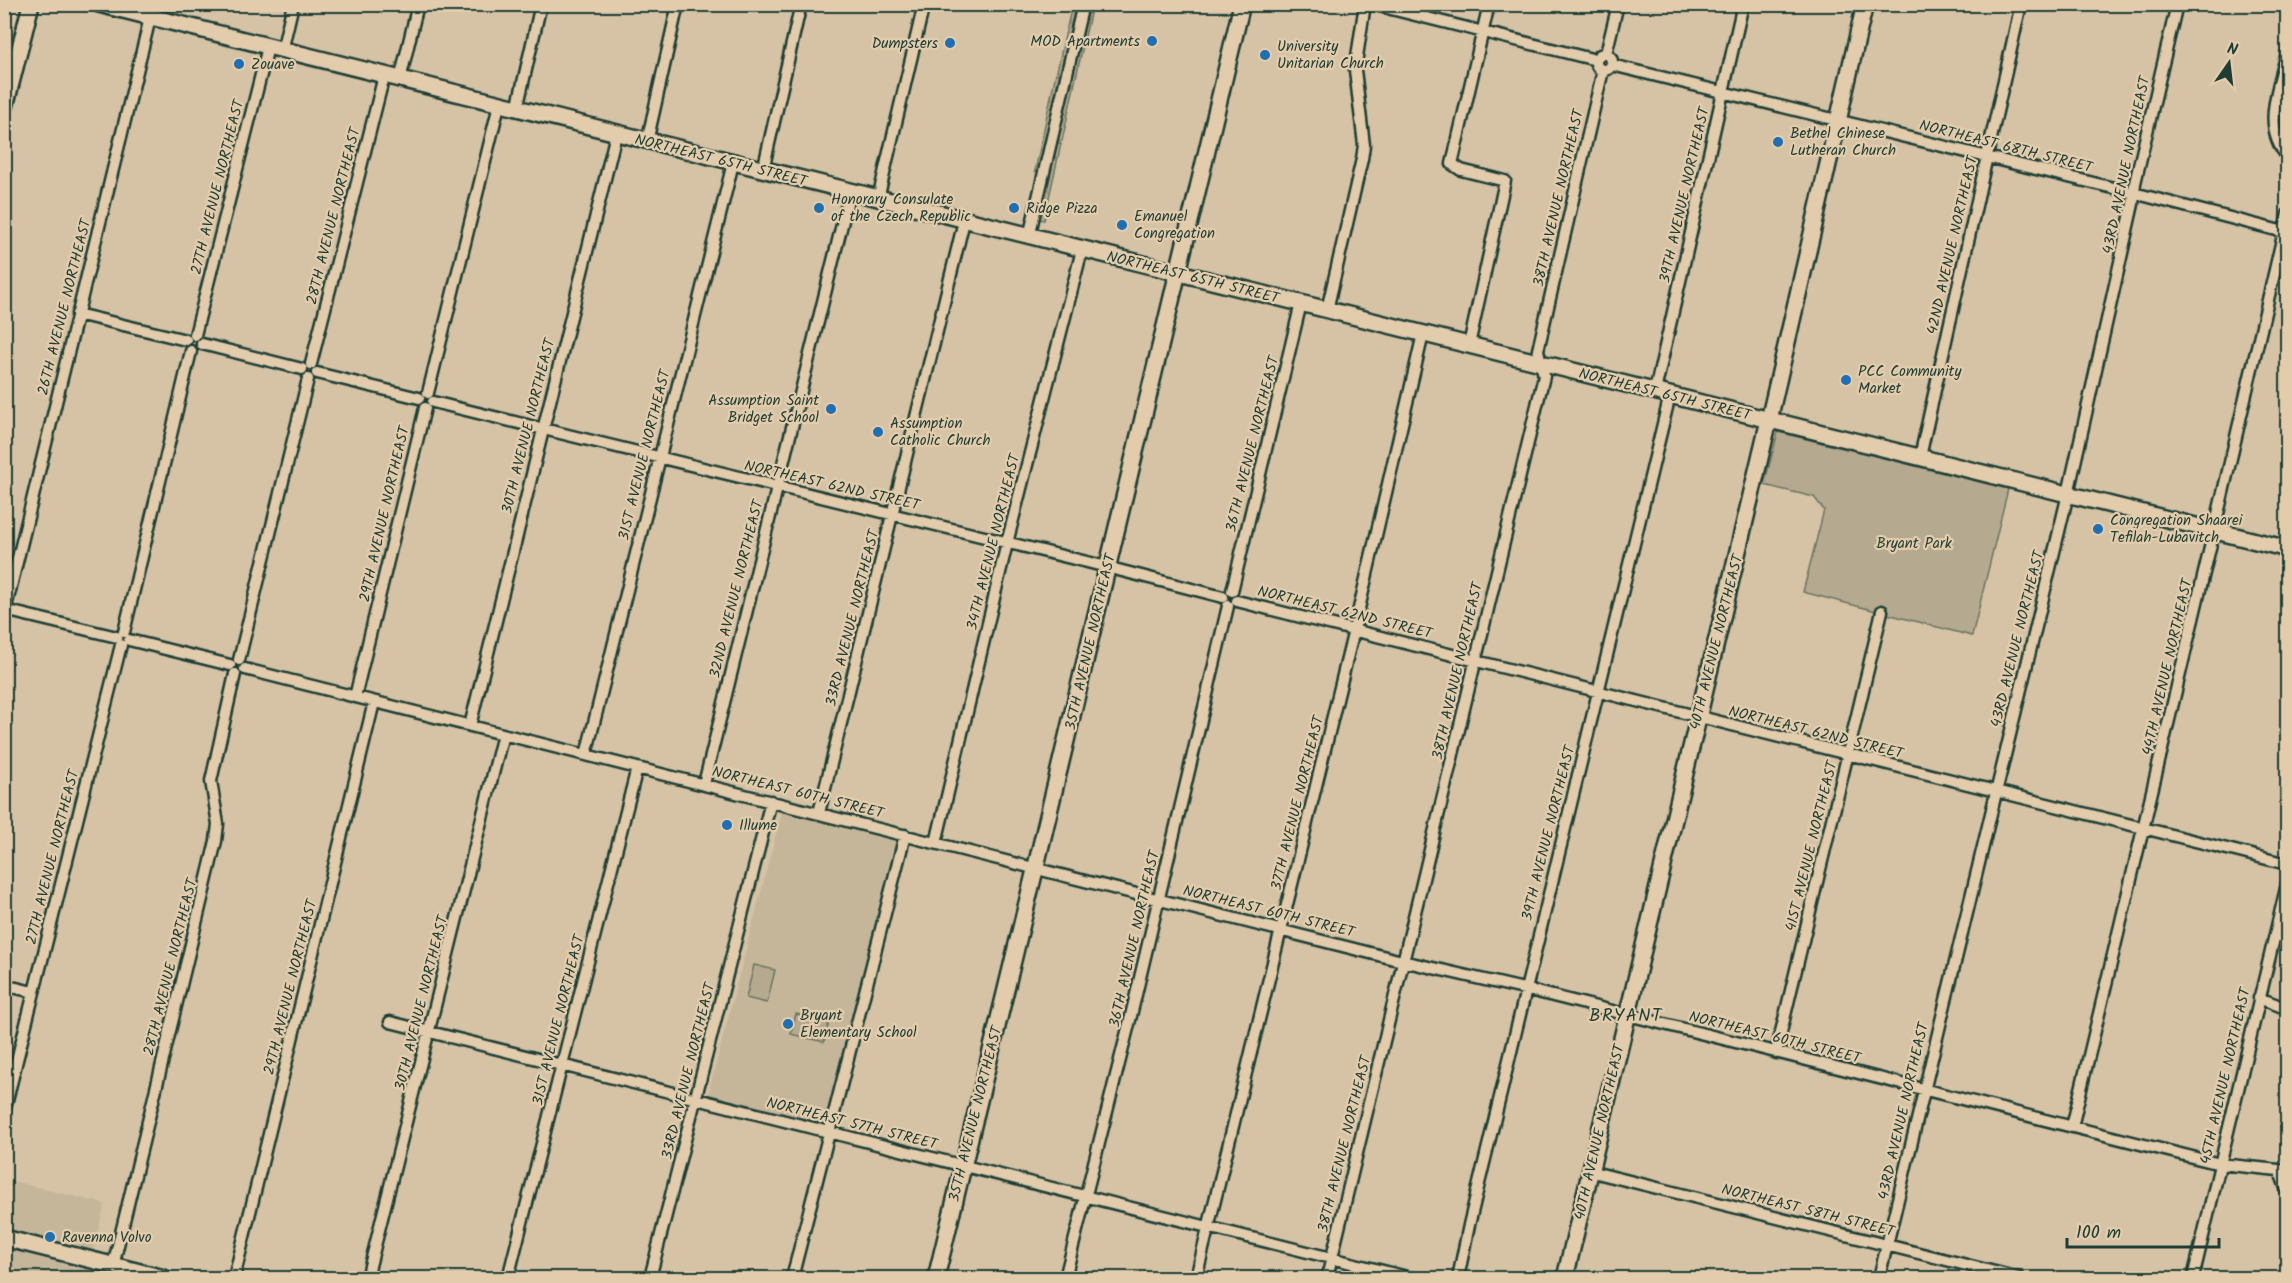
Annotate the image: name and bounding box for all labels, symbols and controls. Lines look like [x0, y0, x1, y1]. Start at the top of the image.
place label: MOD Apartments [1030, 30, 1141, 54]
place label: Dumpsters [872, 32, 939, 56]
north arrow [2199, 33, 2259, 93]
marker: MOD Apartments [1145, 34, 1159, 48]
place label: University Unitarian Church [1277, 35, 1384, 76]
marker: Dumpsters [943, 36, 957, 50]
text: N [2224, 37, 2240, 63]
marker: University Unitarian Church [1258, 48, 1272, 62]
place label: Zouave [251, 53, 295, 77]
marker: Zouave [232, 57, 246, 71]
street label: 43RD AVENUE NORTHEAST [2096, 72, 2158, 256]
street label: 27TH AVENUE NORTHEAST [185, 95, 252, 277]
street label: 39TH AVENUE NORTHEAST [1653, 103, 1717, 286]
street label: 38TH AVENUE NORTHEAST [1527, 105, 1592, 289]
street label: NORTHEAST 68TH STREET [1917, 114, 2097, 181]
place label: Bethel Chinese Lutheran Church [1790, 122, 1896, 163]
street label: 28TH AVENUE NORTHEAST [300, 123, 368, 307]
street label: NORTHEAST 65TH STREET [632, 128, 811, 194]
marker: Bethel Chinese Lutheran Church [1771, 135, 1785, 149]
street label: 42ND AVENUE NORTHEAST [1921, 152, 1986, 337]
place label: Honorary Consulate of the Czech Republic [831, 188, 971, 229]
place label: Ridge Pizza [1026, 197, 1098, 221]
marker: Honorary Consulate of the Czech Republic [812, 201, 826, 215]
marker: Ridge Pizza [1007, 201, 1021, 215]
place label: Emanuel Congregation [1134, 205, 1215, 246]
street label: 26TH AVENUE NORTHEAST [31, 215, 99, 398]
marker: Emanuel Congregation [1115, 218, 1129, 232]
street label: NORTHEAST 65TH STREET [1104, 245, 1283, 311]
street label: 30TH AVENUE NORTHEAST [496, 334, 563, 516]
street label: 36TH AVENUE NORTHEAST [1219, 352, 1287, 535]
place label: PCC Community Market [1858, 360, 1962, 401]
street label: NORTHEAST 65TH STREET [1576, 362, 1755, 428]
street label: 31ST AVENUE NORTHEAST [612, 365, 678, 543]
marker: PCC Community Market [1839, 373, 1853, 387]
place label: Assumption Saint Bridget School [708, 389, 819, 430]
marker: Assumption Saint Bridget School [824, 402, 838, 416]
place label: Assumption Catholic Church [890, 412, 991, 453]
street label: 29TH AVENUE NORTHEAST [353, 422, 417, 605]
marker: Assumption Catholic Church [871, 425, 885, 439]
street label: 34TH AVENUE NORTHEAST [960, 450, 1028, 633]
street label: NORTHEAST 62ND STREET [742, 454, 924, 518]
street label: 32ND AVENUE NORTHEAST [703, 496, 771, 681]
place label: Congregation Shaarei Tefilah-Lubavitch [2110, 509, 2244, 550]
marker: Congregation Shaarei Tefilah-Lubavitch [2091, 522, 2105, 536]
street label: 33RD AVENUE NORTHEAST [819, 525, 887, 709]
park label: Bryant Park [1876, 532, 1953, 556]
street label: 43RD AVENUE NORTHEAST [1984, 547, 2052, 730]
street label: 35TH AVENUE NORTHEAST [1059, 550, 1123, 733]
street label: 40TH AVENUE NORTHEAST [1684, 550, 1751, 732]
street label: 44TH AVENUE NORTHEAST [2136, 575, 2200, 758]
street label: 38TH AVENUE NORTHEAST [1426, 578, 1491, 762]
street label: NORTHEAST 62ND STREET [1255, 580, 1437, 647]
street label: NORTHEAST 62ND STREET [1726, 700, 1908, 767]
street label: 37TH AVENUE NORTHEAST [1265, 711, 1332, 893]
street label: 39TH AVENUE NORTHEAST [1516, 741, 1583, 923]
street label: 41ST AVENUE NORTHEAST [1779, 757, 1845, 934]
street label: NORTHEAST 60TH STREET [709, 760, 888, 826]
street label: 27TH AVENUE NORTHEAST [20, 765, 87, 947]
place label: Illume [739, 814, 777, 838]
marker: Illume [720, 818, 734, 832]
street label: 36TH AVENUE NORTHEAST [1103, 846, 1167, 1030]
street label: 28TH AVENUE NORTHEAST [137, 874, 205, 1058]
street label: NORTHEAST 60TH STREET [1180, 879, 1359, 945]
street label: 29TH AVENUE NORTHEAST [258, 895, 325, 1077]
street label: 30TH AVENUE NORTHEAST [389, 911, 456, 1093]
street label: 31ST AVENUE NORTHEAST [526, 930, 592, 1108]
street label: 33RD AVENUE NORTHEAST [655, 978, 723, 1162]
street label: 45TH AVENUE NORTHEAST [2194, 984, 2258, 1167]
district label: BRYANT [1589, 1002, 1663, 1031]
place label: Bryant Elementary School [800, 1004, 917, 1045]
street label: NORTHEAST 60TH STREET [1686, 1005, 1865, 1071]
marker: Bryant Elementary School [781, 1017, 795, 1031]
street label: 43RD AVENUE NORTHEAST [1872, 1018, 1936, 1202]
street label: 35TH AVENUE NORTHEAST [942, 1022, 1010, 1205]
street label: 40TH AVENUE NORTHEAST [1568, 1040, 1632, 1222]
street label: 38TH AVENUE NORTHEAST [1311, 1051, 1379, 1235]
street label: NORTHEAST 57TH STREET [764, 1091, 942, 1157]
street label: NORTHEAST 58TH STREET [1719, 1178, 1899, 1245]
scale bar [2067, 1211, 2218, 1249]
text: 100 m [2076, 1219, 2121, 1248]
place label: Ravenna Volvo [62, 1226, 152, 1250]
marker: Ravenna Volvo [43, 1230, 57, 1244]

